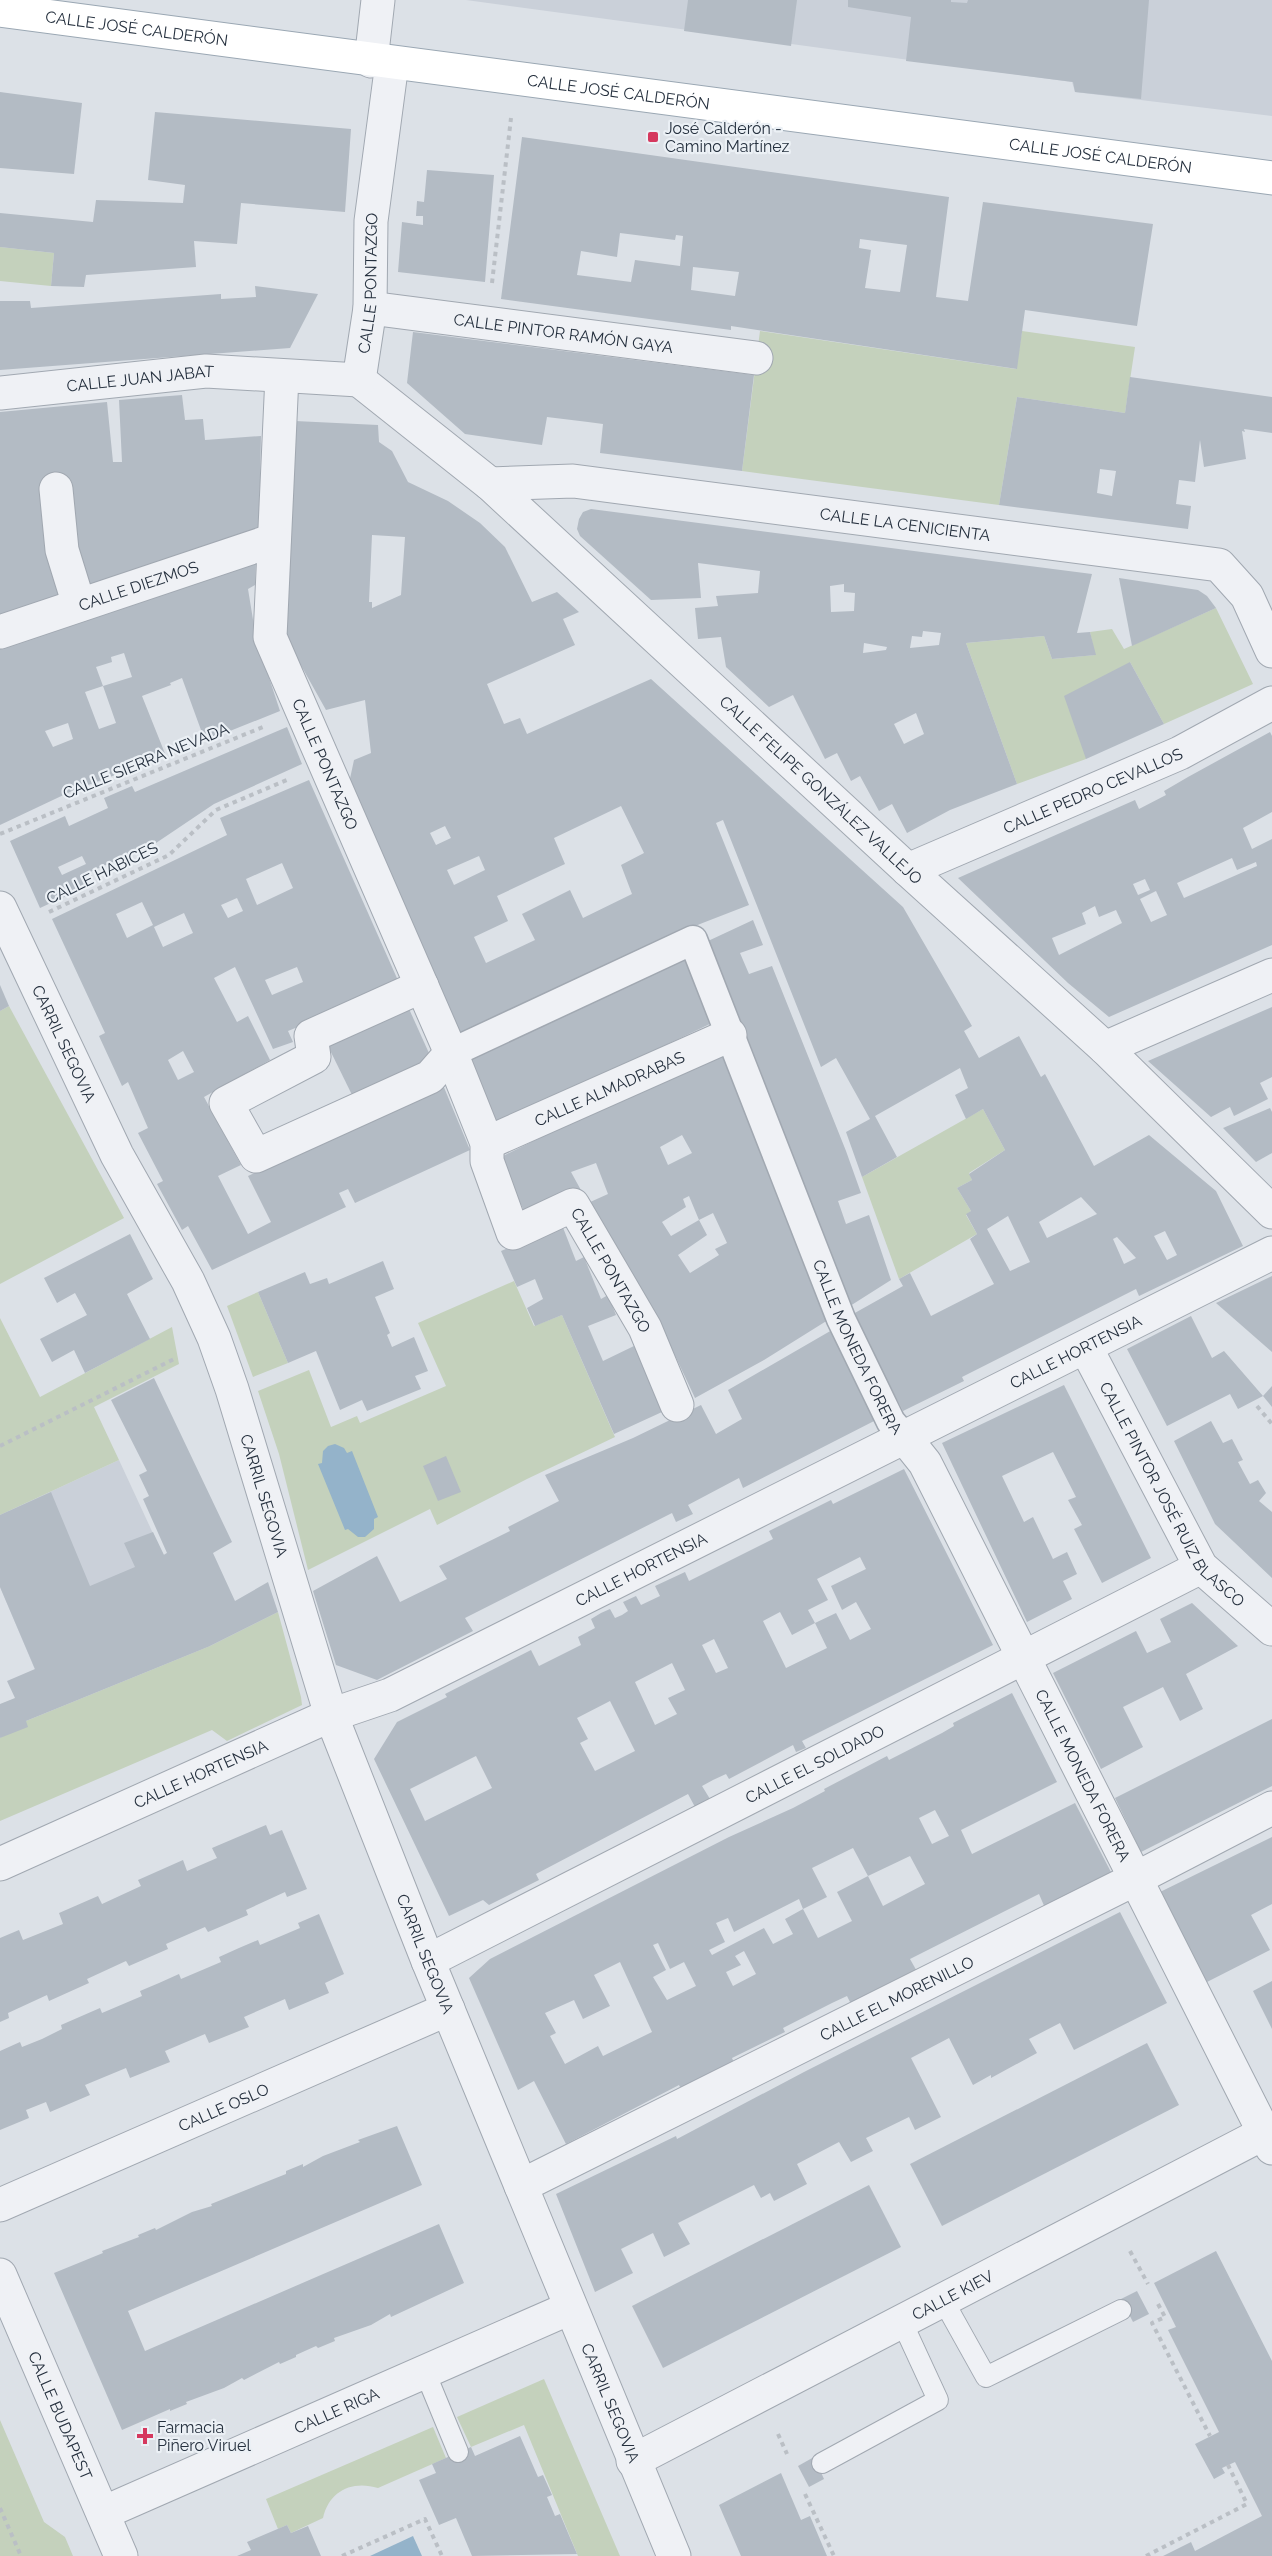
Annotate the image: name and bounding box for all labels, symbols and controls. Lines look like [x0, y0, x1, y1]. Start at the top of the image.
street label: CALLE JOSÉ CALDERÓN [44, 7, 229, 50]
street label: CALLE JOSÉ CALDERÓN [526, 70, 711, 113]
place label: José Calderón - Camino Martínez [665, 119, 790, 156]
marker: José Calderón - Camino Martínez [646, 130, 660, 144]
street label: CALLE JOSÉ CALDERÓN [1008, 134, 1193, 177]
street label: CALLE PONTAZGO [354, 211, 382, 355]
street label: CALLE PINTOR RAMÓN GAYA [453, 309, 674, 357]
street label: CALLE JUAN JABAT [66, 361, 215, 395]
street label: CALLE LA CENICIENTA [819, 504, 992, 545]
street label: CALLE DIEZMOS [76, 557, 201, 614]
street label: CALLE FELIPE GONZÁLEZ VALLEJO [716, 692, 926, 888]
street label: CALLE PONTAZGO [288, 696, 362, 833]
street label: CALLE SIERRA NEVADA [60, 719, 232, 803]
street label: CALLE PEDRO CEVALLOS [1000, 744, 1185, 838]
street label: CALLE HABICES [43, 838, 161, 908]
street label: CARRIL SEGOVIA [28, 982, 100, 1105]
street label: CALLE ALMADRABAS [531, 1047, 688, 1130]
street label: CALLE PONTAZGO [567, 1204, 655, 1336]
street label: CALLE MONEDA FORERA [809, 1257, 907, 1438]
street label: CALLE HORTENSIA [1007, 1311, 1145, 1392]
street label: CALLE PINTOR JOSÉ RUIZ BLASCO [1096, 1378, 1249, 1610]
street label: CARRIL SEGOVIA [237, 1432, 292, 1559]
street label: CALLE HORTENSIA [572, 1528, 710, 1610]
street label: CALLE MONEDA FORERA [1032, 1686, 1135, 1865]
street label: CALLE EL SOLDADO [742, 1721, 887, 1807]
street label: CALLE HORTENSIA [131, 1735, 271, 1812]
street label: CARRIL SEGOVIA [393, 1891, 458, 2016]
street label: CALLE EL MORENILLO [817, 1952, 977, 2045]
street label: CALLE OSLO [175, 2079, 272, 2135]
street label: CALLE KIEV [909, 2266, 996, 2324]
street label: CARRIL SEGOVIA [578, 2340, 644, 2466]
street label: CALLE BUDAPEST [25, 2348, 97, 2483]
street label: CALLE RIGA [291, 2383, 382, 2437]
place label: Farmacia Piñero Viruel [157, 2418, 251, 2455]
marker: Farmacia Piñero Viruel [138, 2429, 152, 2443]

